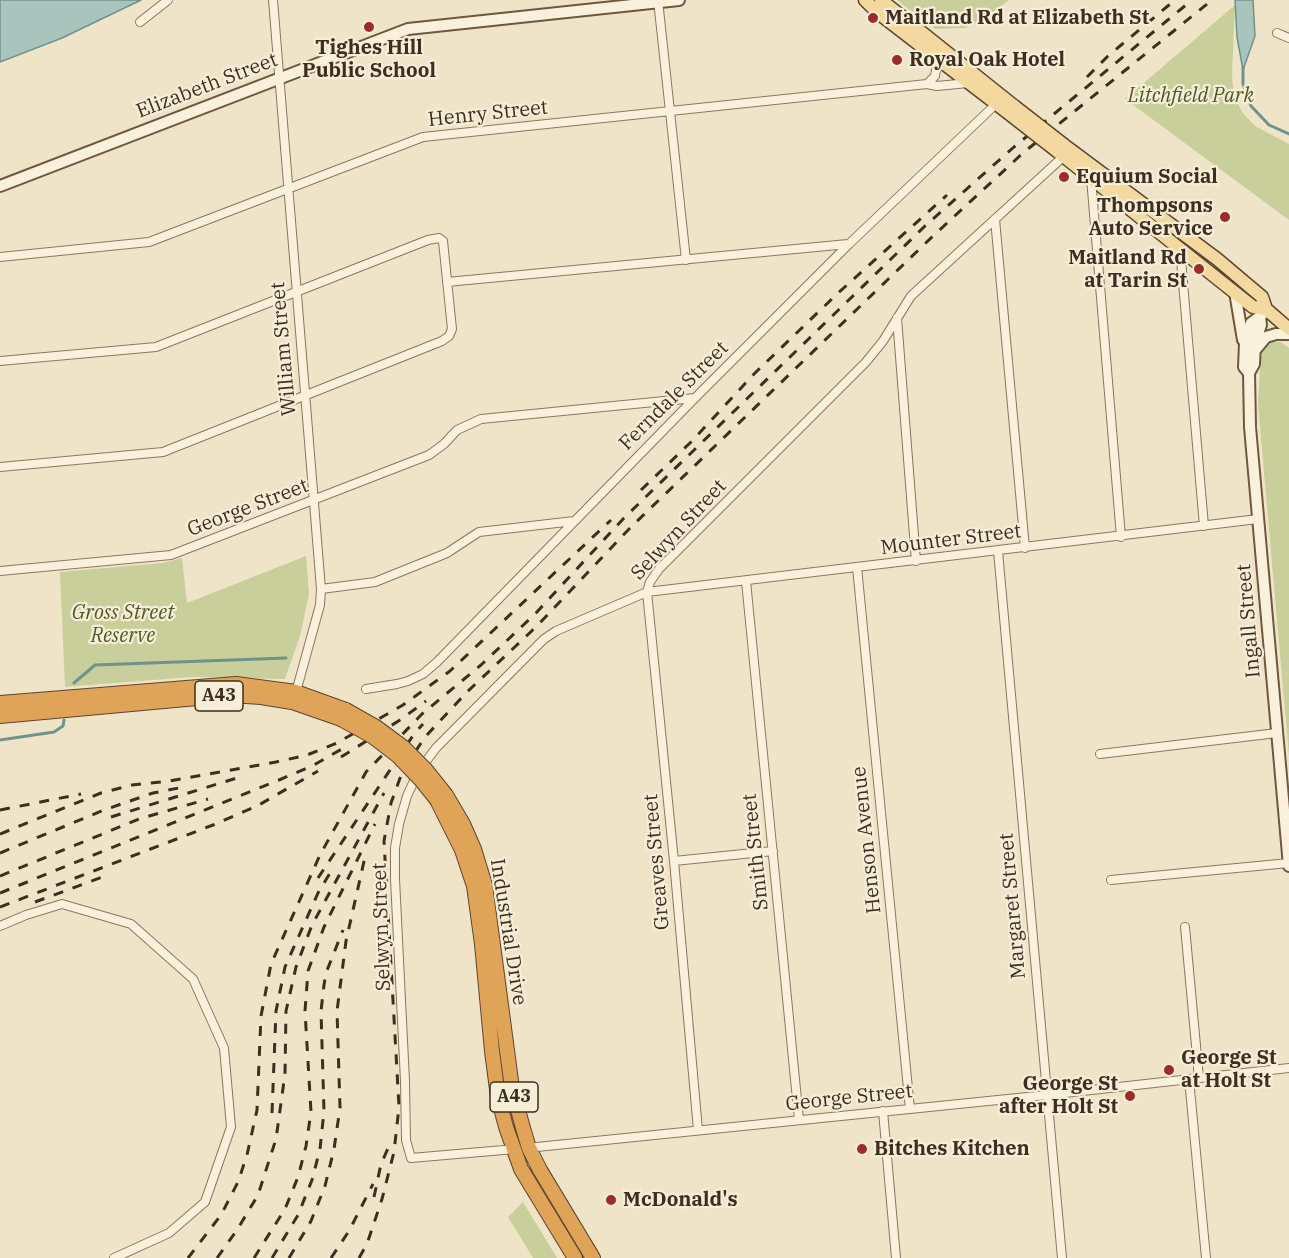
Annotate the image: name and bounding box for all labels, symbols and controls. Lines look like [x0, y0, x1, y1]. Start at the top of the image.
place label: Maitland Rd at Elizabeth St [885, 6, 1149, 30]
marker: Maitland Rd at Elizabeth St [866, 11, 880, 25]
marker: Tighes Hill Public School [362, 20, 376, 34]
place label: Tighes Hill Public School [302, 36, 436, 83]
street label: Elizabeth Street [133, 48, 281, 124]
place label: Royal Oak Hotel [909, 48, 1065, 72]
marker: Royal Oak Hotel [890, 53, 904, 67]
park label: Litchfield Park [1128, 84, 1254, 108]
street label: Henry Street [427, 96, 549, 132]
place label: Equium Social [1076, 165, 1218, 189]
marker: Equium Social [1057, 170, 1071, 184]
place label: Thompsons Auto Service [1088, 194, 1213, 241]
marker: Thompsons Auto Service [1218, 210, 1232, 224]
place label: Maitland Rd at Tarin St [1068, 246, 1187, 293]
marker: Maitland Rd at Tarin St [1192, 262, 1206, 276]
street label: William Street [266, 281, 302, 417]
street label: Ferndale Street [614, 336, 734, 456]
street label: George Street [184, 474, 312, 542]
street label: Selwyn Street [626, 475, 732, 585]
street label: Mounter Street [879, 519, 1023, 561]
street label: Ingall Street [1232, 563, 1266, 679]
park label: Gross Street Reserve [72, 601, 174, 648]
road number: A43 [195, 681, 243, 711]
street label: Henson Avenue [847, 765, 887, 915]
street label: Smith Street [738, 792, 774, 912]
street label: Greaves Street [639, 793, 675, 931]
street label: Margaret Street [995, 832, 1031, 980]
street label: Industrial Drive [485, 857, 531, 1007]
street label: Selwyn Street [368, 862, 396, 992]
place label: George St at Holt St [1181, 1046, 1276, 1093]
marker: George St at Holt St [1162, 1063, 1176, 1077]
place label: George St after Holt St [999, 1072, 1118, 1119]
street label: George Street [784, 1079, 914, 1117]
road number: A43 [490, 1082, 538, 1112]
marker: George St after Holt St [1123, 1089, 1137, 1103]
place label: Bitches Kitchen [874, 1137, 1030, 1161]
marker: Bitches Kitchen [855, 1142, 869, 1156]
place label: McDonald's [623, 1188, 738, 1212]
marker: McDonald's [604, 1193, 618, 1207]

